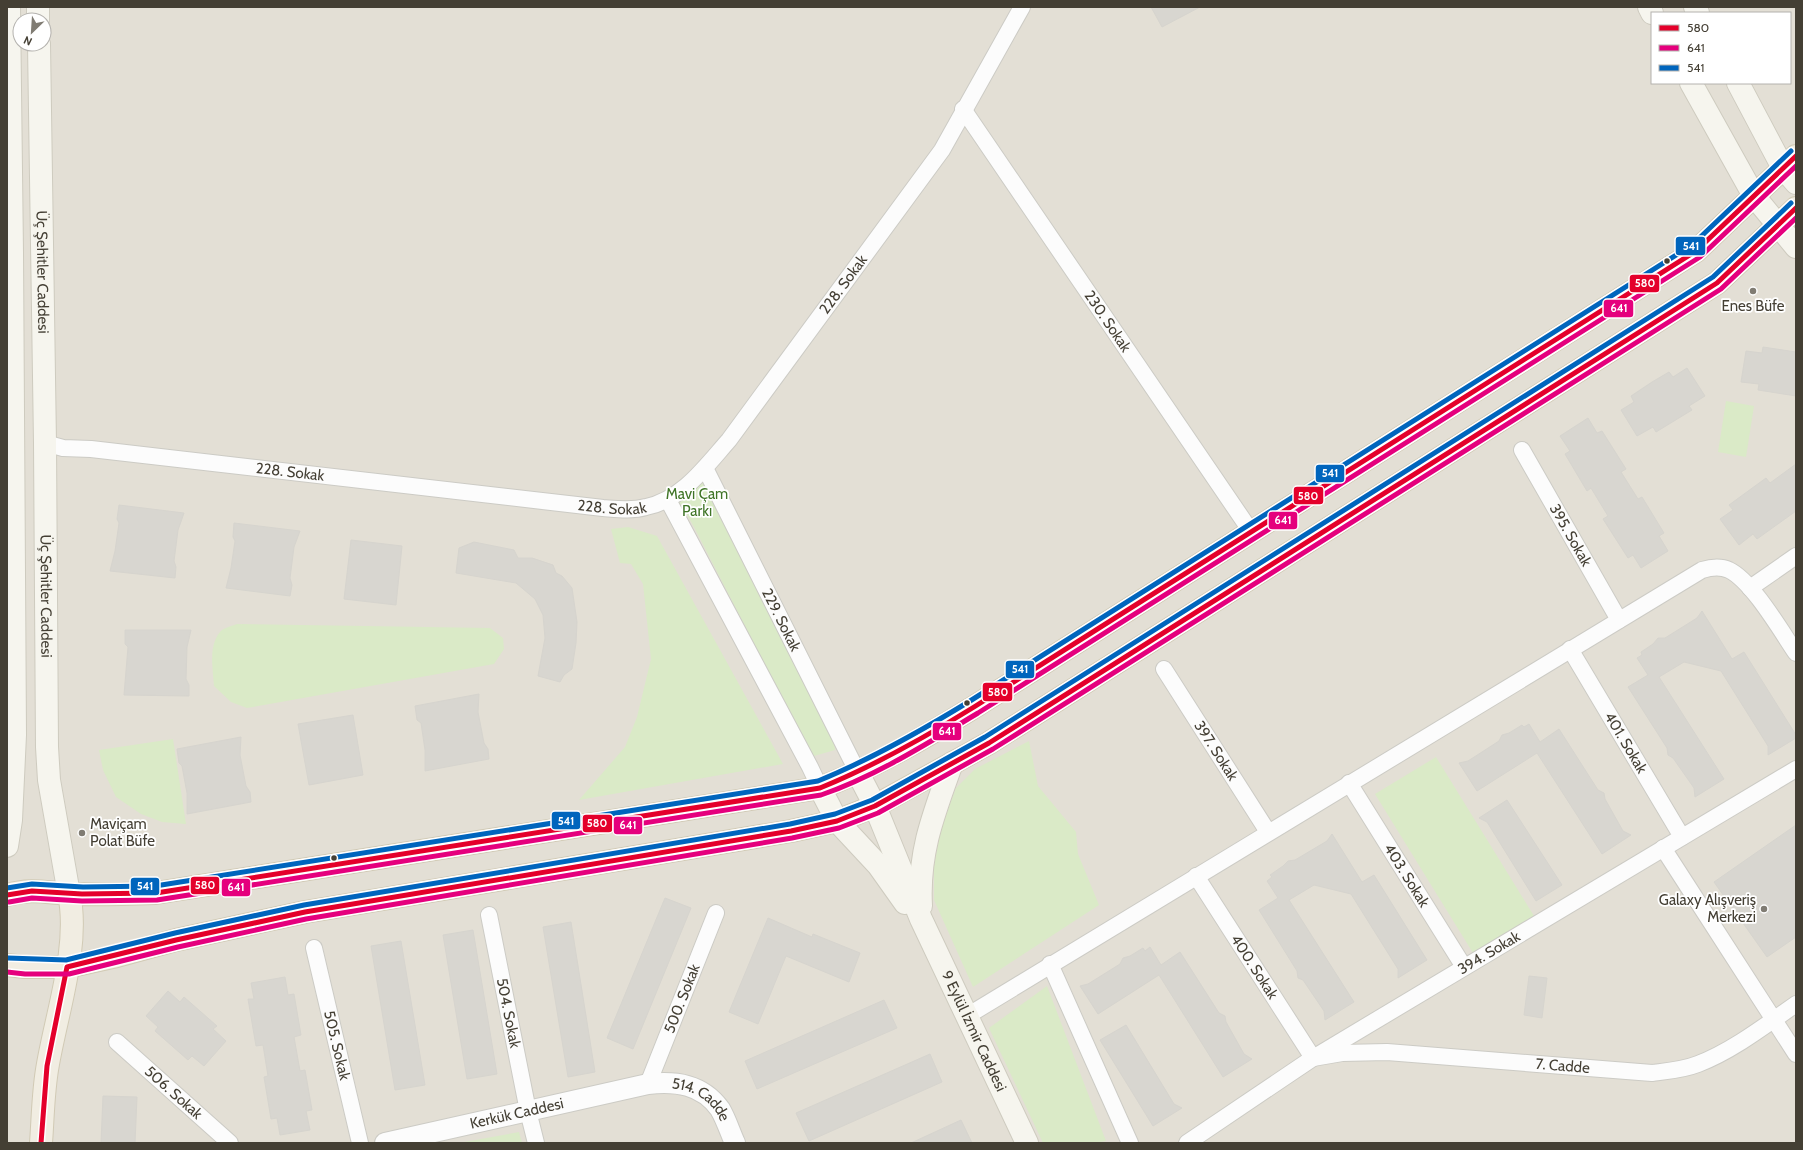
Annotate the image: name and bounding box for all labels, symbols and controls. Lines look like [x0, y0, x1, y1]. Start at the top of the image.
north arrow [12, 12, 52, 52]
legend [1651, 12, 1791, 84]
text: 580 [1687, 20, 1709, 35]
text: N [21, 33, 34, 49]
text: 641 [1687, 40, 1705, 55]
text: 541 [1687, 60, 1704, 75]
street label: Üç Şehitler Caddesi [33, 210, 52, 334]
line badge: 541 [1675, 236, 1706, 256]
text: 541 [1683, 239, 1699, 253]
street label: 228. Sokak [816, 251, 871, 318]
unlabelled marker [1662, 256, 1672, 266]
line badge: 580 [1629, 274, 1660, 293]
text: 580 [1635, 276, 1655, 290]
marker: Enes Büfe [1748, 286, 1758, 296]
street label: 230. Sokak [1081, 287, 1135, 356]
place label: Enes Büfe [1721, 297, 1785, 315]
line badge: 641 [1603, 299, 1634, 318]
text: 641 [1611, 301, 1627, 315]
street label: 228. Sokak [255, 459, 326, 485]
line badge: 541 [1315, 464, 1345, 483]
text: 541 [1322, 466, 1338, 480]
park label: Mavi Çam Parkı [666, 485, 728, 520]
line badge: 580 [1293, 486, 1324, 505]
text: 580 [1298, 489, 1318, 503]
street label: 228. Sokak [577, 496, 648, 518]
street label: 395. Sokak [1546, 501, 1596, 570]
line badge: 641 [1268, 511, 1298, 530]
text: 641 [1275, 513, 1291, 527]
street label: Üç Şehitler Caddesi [37, 534, 55, 658]
street label: 229. Sokak [758, 585, 805, 655]
line badge: 541 [1005, 660, 1035, 679]
text: 541 [1012, 662, 1028, 676]
line badge: 580 [982, 682, 1013, 702]
text: 580 [988, 685, 1008, 699]
unlabelled marker [962, 698, 972, 708]
street label: 401. Sokak [1601, 709, 1651, 777]
street label: 397. Sokak [1190, 717, 1242, 784]
line badge: 641 [932, 722, 962, 741]
text: 641 [939, 724, 955, 738]
line badge: 541 [551, 811, 581, 830]
text: 541 [558, 814, 574, 828]
line badge: 580 [582, 814, 613, 833]
place label: Maviçam Polat Büfe [90, 815, 155, 850]
text: 580 [587, 816, 607, 830]
line badge: 641 [613, 816, 643, 835]
text: 641 [620, 818, 636, 832]
marker: Maviçam Polat Büfe [77, 828, 87, 838]
street label: 403. Sokak [1380, 840, 1433, 911]
unlabelled marker [329, 853, 339, 863]
line badge: 580 [190, 876, 220, 895]
line badge: 541 [130, 877, 160, 896]
text: 580 [195, 878, 215, 892]
line badge: 641 [221, 878, 251, 897]
text: 541 [137, 879, 153, 893]
text: 641 [228, 880, 244, 894]
place label: Galaxy Alışveriş Merkezi [1659, 891, 1756, 926]
marker: Galaxy Alışveriş Merkezi [1759, 904, 1769, 914]
street label: 394. Sokak [1455, 927, 1523, 978]
street label: 400. Sokak [1227, 931, 1282, 1003]
street label: 500. Sokak [660, 961, 704, 1036]
street label: 9 Eylül İzmir Caddesi [938, 968, 1010, 1094]
street label: 504. Sokak [493, 976, 524, 1050]
street label: 505. Sokak [320, 1009, 354, 1082]
street label: 7. Cadde [1535, 1055, 1591, 1077]
street label: 506. Sokak [141, 1062, 206, 1123]
street label: 514. Cadde [671, 1074, 734, 1124]
street label: Kerkük Caddesi [468, 1094, 565, 1133]

